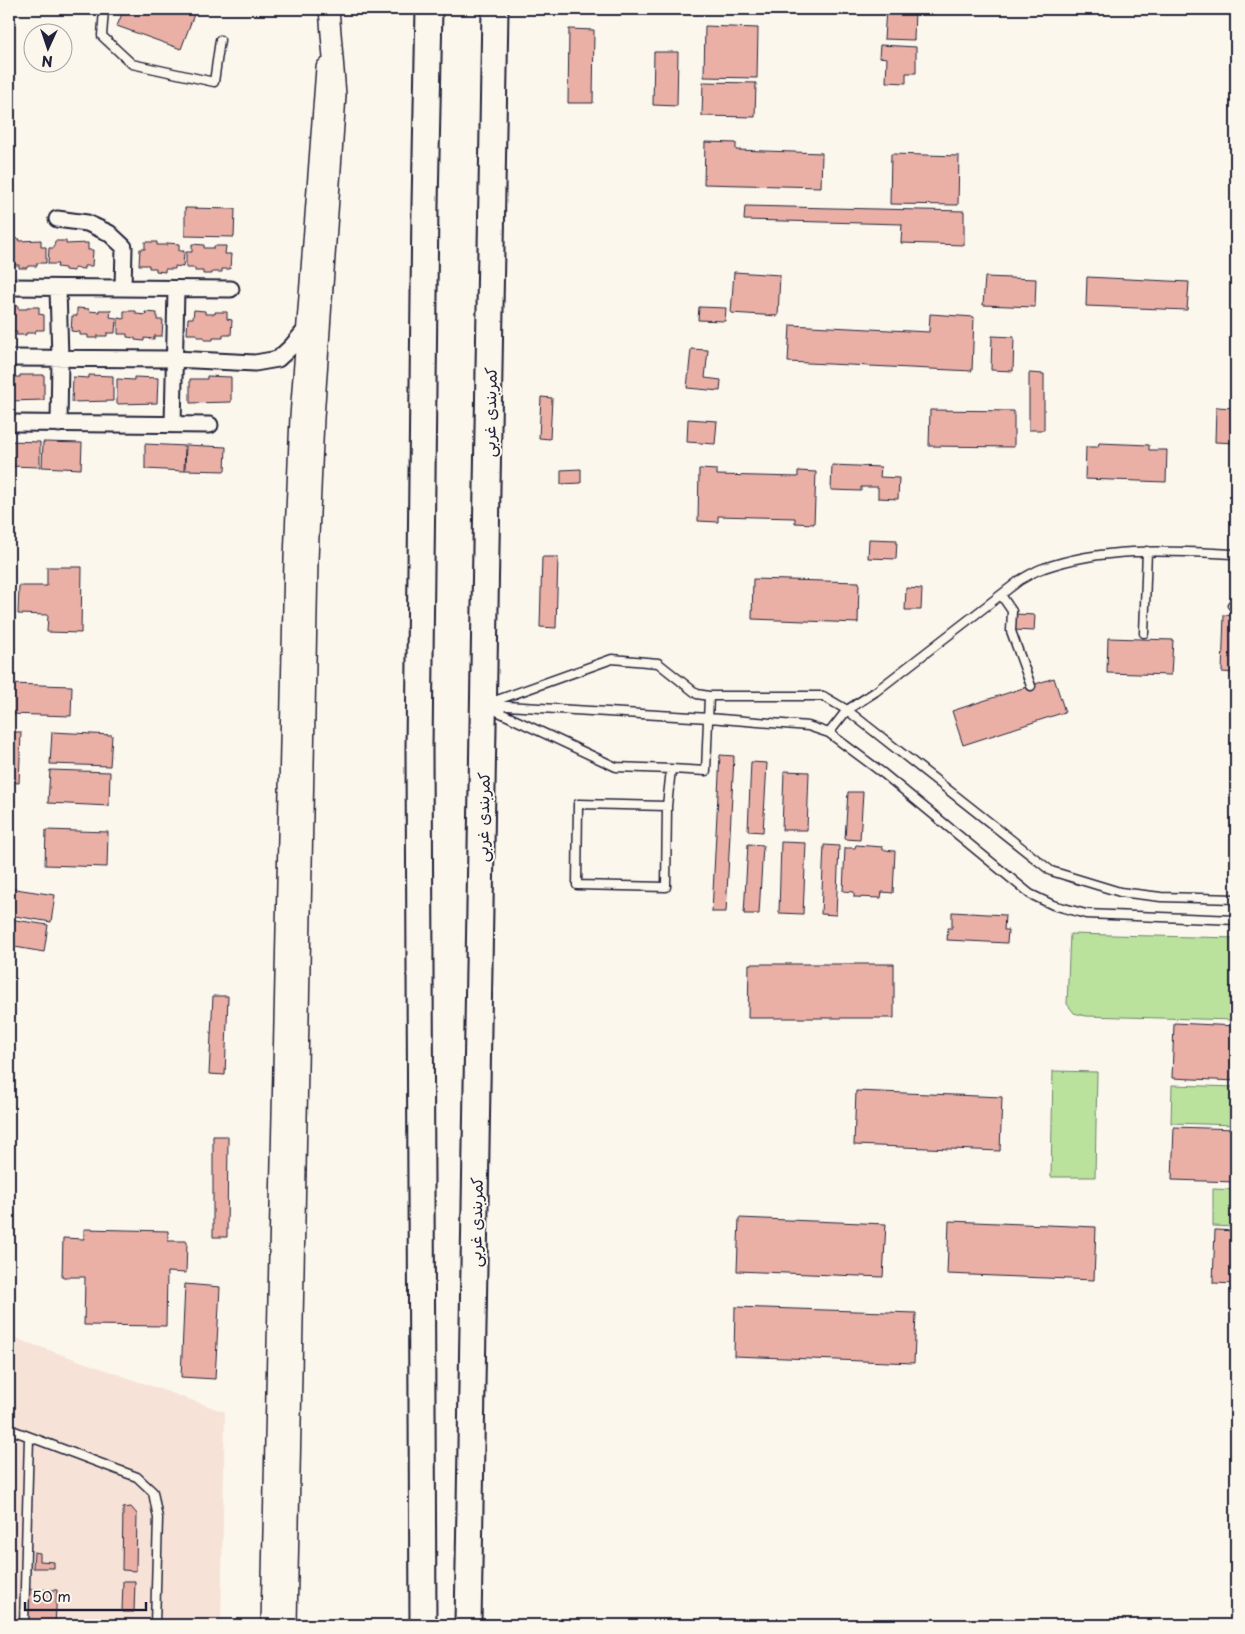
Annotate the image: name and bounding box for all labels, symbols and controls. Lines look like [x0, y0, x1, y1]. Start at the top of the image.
north arrow [22, 22, 72, 72]
text: N [41, 51, 53, 72]
street label: کمربندی غربی [476, 367, 502, 457]
street label: کمربندی غربی [469, 772, 495, 862]
street label: کمربندی غربی [462, 1177, 488, 1267]
scale bar [25, 1579, 146, 1611]
text: 50 m [32, 1584, 71, 1607]

